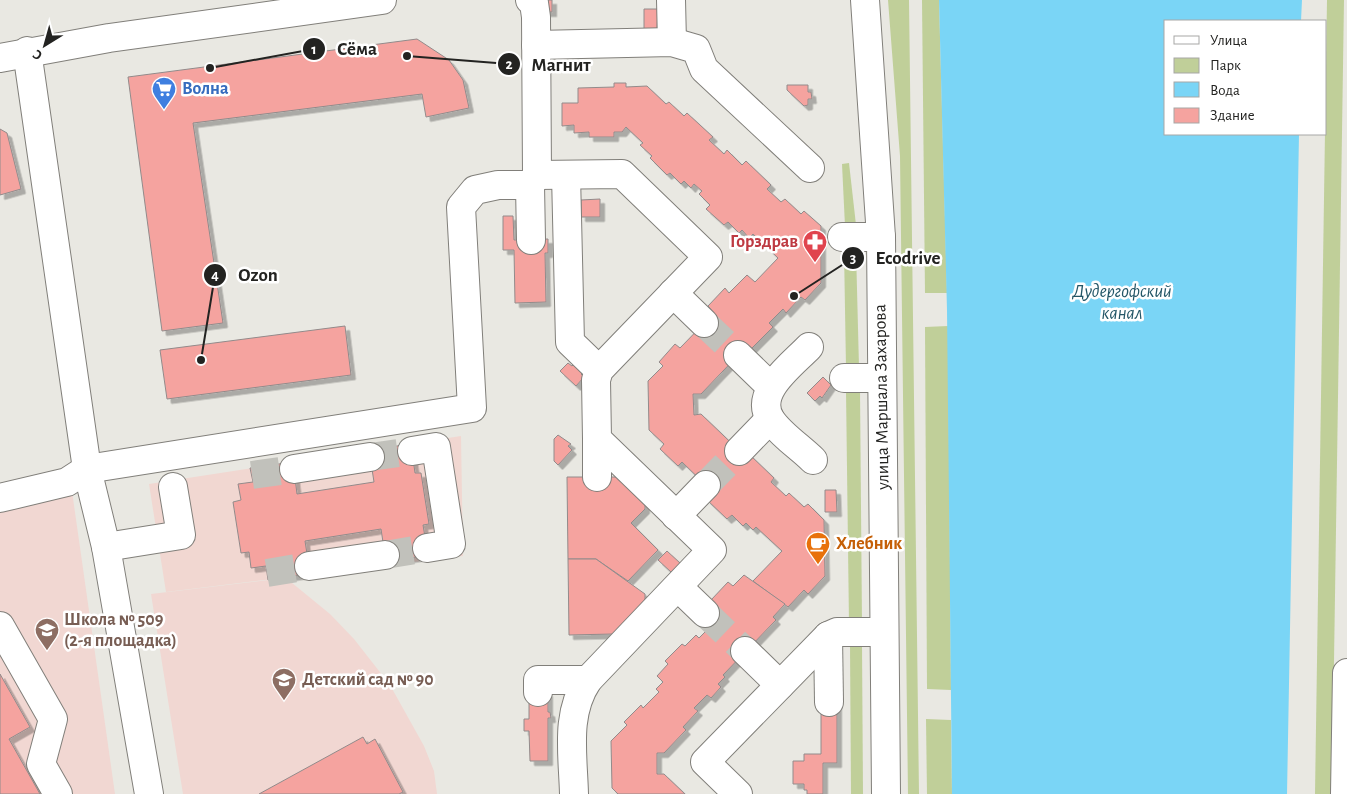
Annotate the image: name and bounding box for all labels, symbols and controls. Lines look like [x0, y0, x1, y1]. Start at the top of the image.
north arrow [20, 20, 70, 70]
legend [1164, 20, 1327, 135]
callout: Сёма [302, 32, 387, 66]
text: Улица [1210, 33, 1247, 48]
text: Сёма [337, 40, 377, 59]
text: 1 [311, 42, 317, 57]
text: С [30, 47, 45, 63]
callout: Магнит [497, 47, 601, 81]
text: Магнит [531, 56, 591, 75]
text: 2 [505, 57, 513, 72]
text: Парк [1210, 58, 1241, 73]
supermarket icon: Волна [151, 76, 177, 110]
place label: Волна [182, 80, 229, 98]
text: Вода [1210, 83, 1240, 98]
text: Здание [1210, 108, 1255, 123]
pharmacy icon: Горздрав [802, 229, 828, 263]
place label: Горздрав [730, 233, 798, 251]
callout: Ecodrive [841, 241, 951, 275]
text: Ecodrive [876, 249, 940, 268]
text: 3 [850, 251, 856, 266]
callout: Ozon [203, 258, 287, 292]
text: Ozon [238, 266, 278, 285]
text: 4 [211, 268, 219, 283]
water label: Дудергофский канал [1071, 282, 1172, 323]
street label: улица Маршала Захарова [871, 304, 893, 491]
cafe icon: Хлебник [805, 531, 831, 565]
place label: Хлебник [836, 535, 902, 553]
place label: Школа № 509 (2-я площадка) [64, 611, 177, 650]
school or university icon: Школа № 509 (2-я площадка) [34, 617, 60, 651]
school or university icon: Детский сад № 90 [271, 667, 297, 701]
place label: Детский сад № 90 [302, 671, 434, 689]

